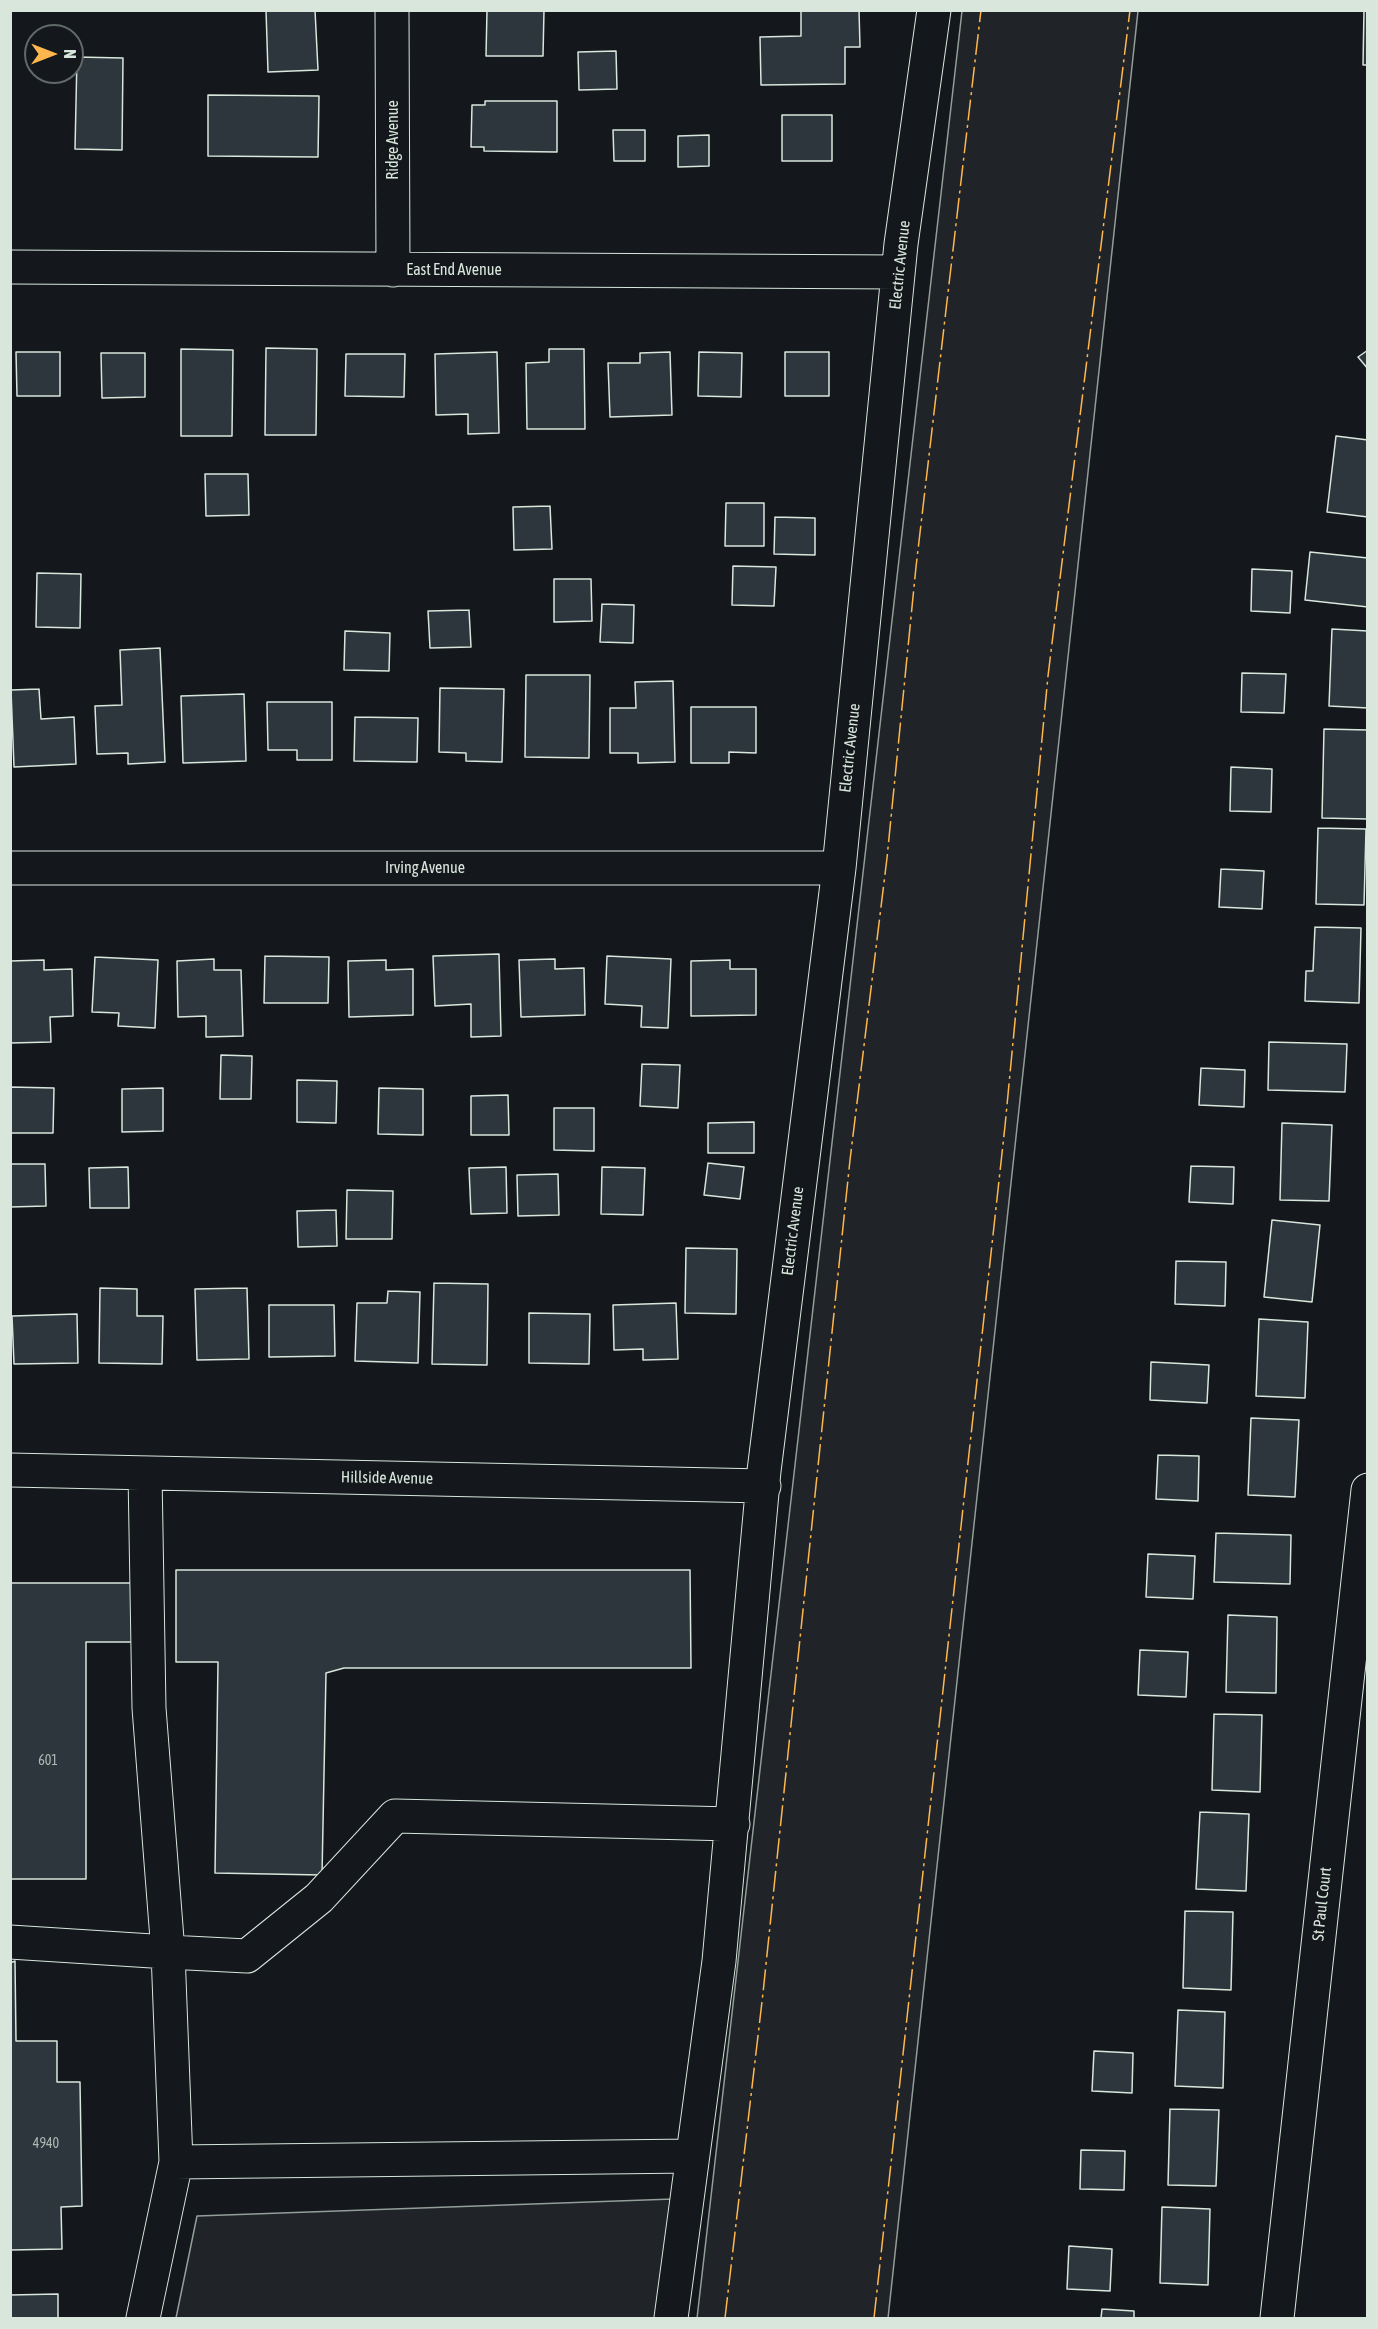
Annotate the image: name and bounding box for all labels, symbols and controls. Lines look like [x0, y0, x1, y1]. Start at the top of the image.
north arrow [24, 24, 84, 84]
text: N [61, 49, 79, 59]
street label: Ridge Avenue [383, 100, 403, 180]
street label: Electric Avenue [886, 220, 914, 310]
street label: East End Avenue [406, 260, 502, 280]
street label: Electric Avenue [836, 703, 864, 793]
street label: Irving Avenue [385, 858, 465, 878]
street label: Electric Avenue [778, 1185, 808, 1277]
street label: Hillside Avenue [341, 1468, 433, 1488]
house number: 601 [38, 1753, 58, 1769]
street label: St Paul Court [1309, 1866, 1335, 1942]
house number: 4940 [33, 2136, 59, 2152]

